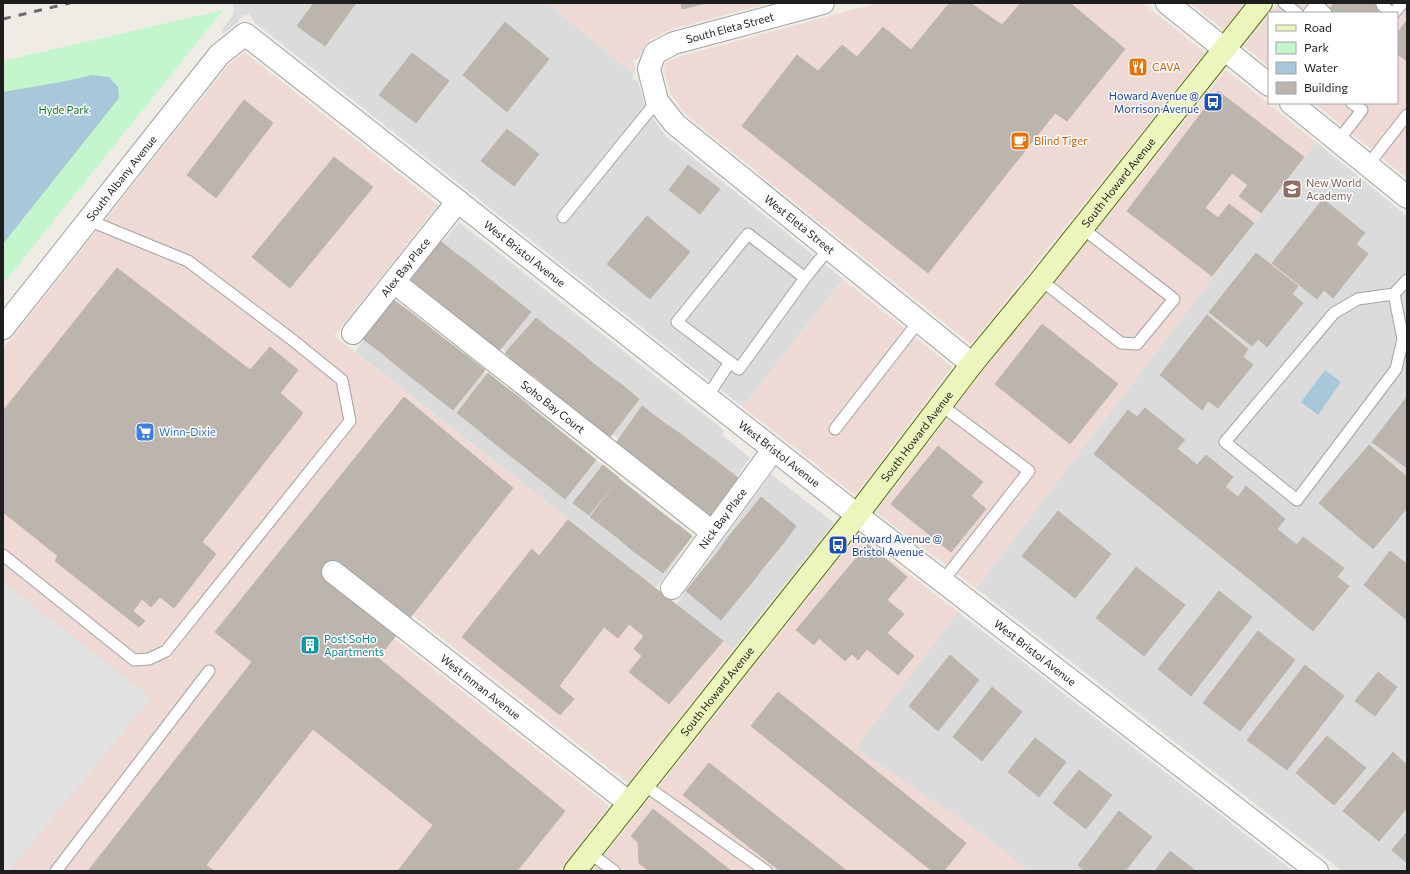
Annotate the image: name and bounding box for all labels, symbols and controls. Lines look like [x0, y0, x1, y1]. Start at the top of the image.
street label: South Eleta Street [684, 9, 776, 46]
legend [1268, 12, 1398, 104]
text: Road [1304, 20, 1332, 34]
text: Park [1304, 40, 1330, 54]
restaurant icon: CAVA [1127, 56, 1149, 78]
place label: CAVA [1152, 60, 1181, 73]
text: Water [1304, 60, 1338, 74]
text: Building [1304, 80, 1348, 94]
place label: Howard Avenue @ Morrison Avenue [1109, 89, 1199, 115]
bus stop icon: Howard Avenue @ Morrison Avenue [1202, 91, 1224, 113]
park label: Hyde Park [38, 103, 90, 116]
cafe icon: Blind Tiger [1009, 130, 1031, 152]
street label: South Albany Avenue [83, 132, 159, 223]
place label: Blind Tiger [1034, 134, 1088, 147]
street label: South Howard Avenue [1078, 135, 1158, 230]
place label: New World Academy [1306, 176, 1361, 202]
school or university icon: New World Academy [1281, 178, 1303, 200]
street label: West Eleta Street [762, 192, 838, 257]
street label: West Bristol Avenue [482, 217, 568, 289]
street label: Alex Bay Place [378, 235, 432, 299]
street label: Soho Bay Court [519, 377, 588, 436]
street label: South Howard Avenue [878, 388, 955, 484]
street label: West Bristol Avenue [736, 418, 823, 490]
supermarket icon: Winn-Dixie [134, 421, 156, 443]
place label: Winn-Dixie [159, 425, 216, 438]
street label: Nick Bay Place [696, 485, 749, 551]
place label: Howard Avenue @ Bristol Avenue [852, 532, 943, 558]
bus stop icon: Howard Avenue @ Bristol Avenue [827, 534, 849, 556]
street label: West Bristol Avenue [992, 617, 1079, 688]
place label: Post SoHo Apartments [324, 632, 384, 658]
building icon: Post SoHo Apartments [299, 634, 321, 656]
street label: South Howard Avenue [677, 644, 756, 739]
street label: West Inman Avenue [438, 651, 523, 722]

